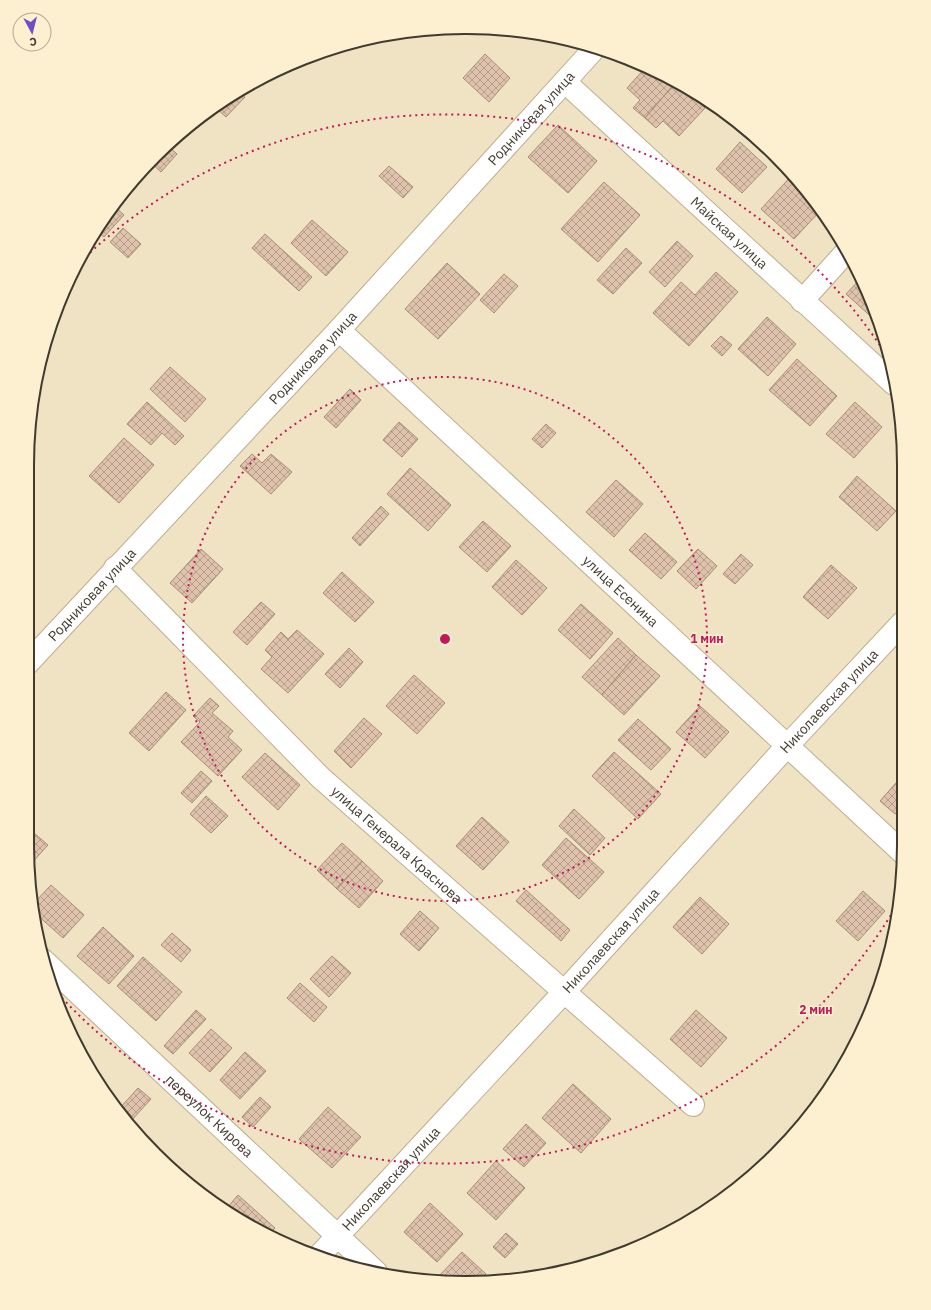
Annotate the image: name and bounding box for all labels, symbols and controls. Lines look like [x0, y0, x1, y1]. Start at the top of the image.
north arrow [12, 12, 52, 52]
text: С [29, 35, 38, 49]
street label: Родниковая улица [484, 67, 579, 169]
street label: Майская улица [687, 193, 772, 273]
street label: Родниковая улица [265, 307, 361, 408]
street label: Родниковая улица [44, 544, 140, 645]
street label: улица Есенина [579, 552, 663, 631]
text: 1 мин [690, 631, 724, 646]
centre of rings [438, 632, 452, 646]
street label: Николаевская улица [776, 645, 882, 757]
street label: улица Генерала Краснова [327, 782, 467, 907]
street label: Николаевская улица [558, 884, 663, 997]
text: 2 мин [799, 1002, 833, 1017]
street label: переулок Кирова [162, 1070, 257, 1162]
street label: Николаевская улица [338, 1122, 444, 1235]

